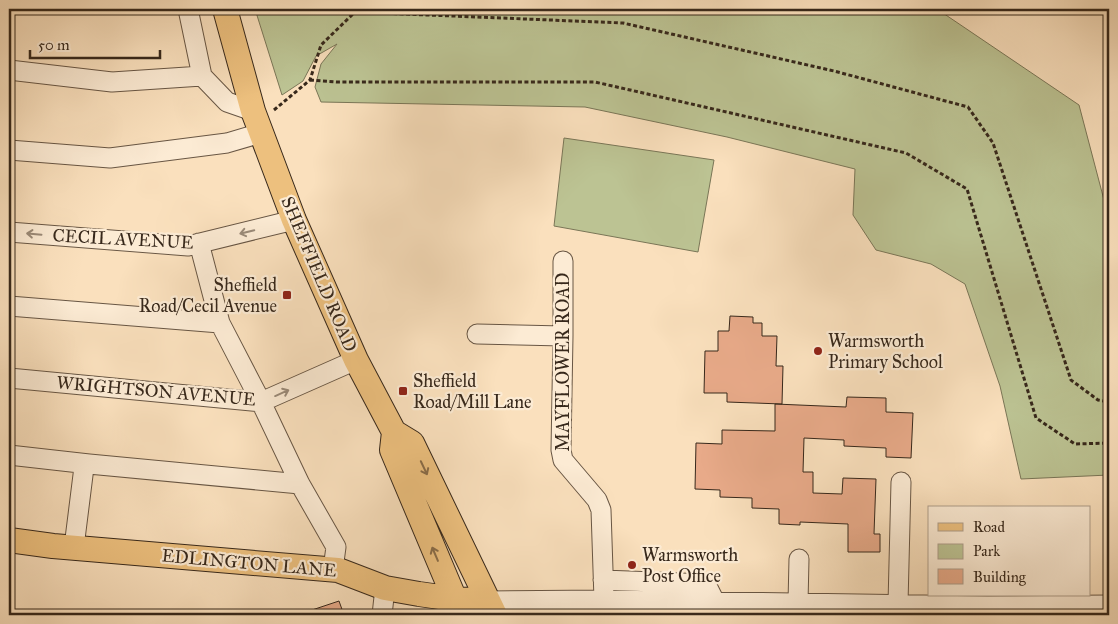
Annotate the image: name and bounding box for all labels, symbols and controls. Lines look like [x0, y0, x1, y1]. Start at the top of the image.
scale bar [30, 28, 160, 60]
text: 50 m [38, 36, 70, 54]
street label: SHEFFIELD ROAD [276, 193, 362, 355]
street label: CECIL AVENUE [52, 224, 194, 254]
one-way arrow [239, 228, 255, 237]
one-way arrow [26, 229, 42, 239]
street label: MAYFLOWER ROAD [552, 273, 574, 451]
place label: Sheffield Road/Cecil Avenue [139, 274, 277, 317]
marker: Sheffield Road/Cecil Avenue [281, 289, 293, 301]
place label: Warmsworth Primary School [828, 330, 943, 373]
marker: Warmsworth Primary School [812, 345, 824, 357]
place label: Sheffield Road/Mill Lane [413, 370, 531, 413]
street label: WRIGHTSON AVENUE [56, 371, 257, 411]
marker: Sheffield Road/Mill Lane [397, 385, 409, 397]
one-way arrow [274, 387, 289, 397]
one-way arrow [419, 460, 429, 475]
legend [928, 506, 1090, 596]
text: Road [973, 518, 1005, 536]
text: Park [973, 542, 1000, 560]
street label: EDLINGTON LANE [161, 544, 337, 582]
place label: Warmsworth Post Office [642, 544, 738, 587]
one-way arrow [430, 547, 440, 562]
marker: Warmsworth Post Office [626, 559, 638, 571]
text: Building [973, 568, 1027, 586]

